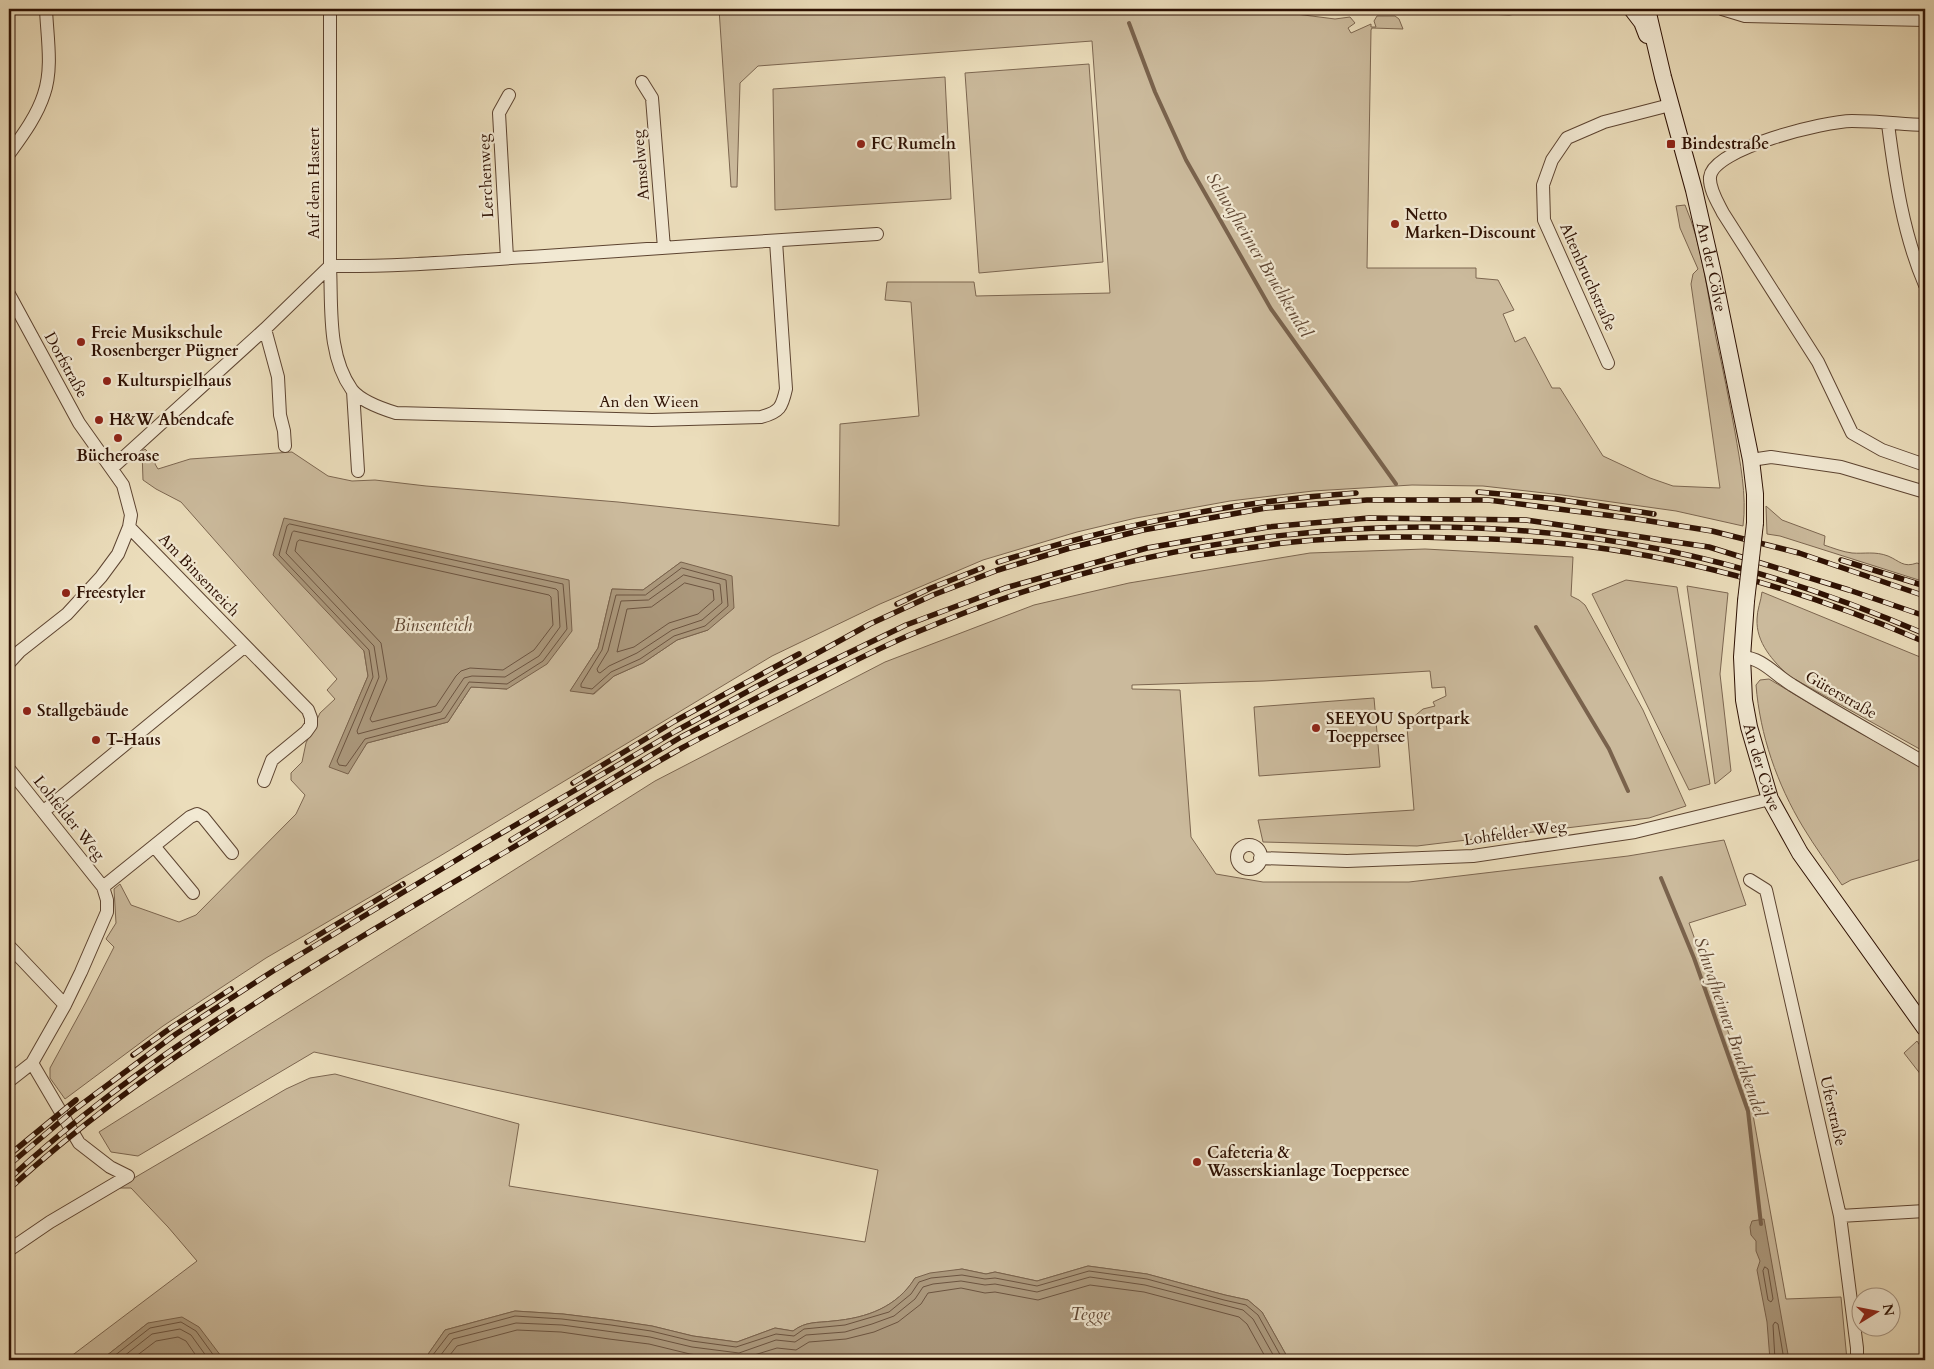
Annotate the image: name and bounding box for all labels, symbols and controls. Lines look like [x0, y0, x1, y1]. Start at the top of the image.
street label: Auf dem Hastert [303, 127, 325, 239]
street label: Amselweg [627, 129, 655, 201]
street label: Lerchenweg [473, 133, 499, 219]
place label: FC Rumeln [871, 133, 957, 155]
place label: Bindestraße [1681, 133, 1769, 155]
marker: FC Rumeln [855, 138, 867, 150]
marker: Bindestraße [1665, 138, 1677, 150]
water label: Schwafheimer Bruchkendel [1200, 168, 1319, 343]
place label: Netto Marken-Discount [1405, 204, 1536, 244]
marker: Netto Marken-Discount [1389, 218, 1401, 230]
street label: Altenbruchstraße [1554, 219, 1622, 335]
street label: An der Cölve [1691, 220, 1732, 314]
place label: Freie Musikschule Rosenberger Pügner [91, 322, 239, 362]
street label: Dorfstraße [39, 328, 93, 402]
marker: Freie Musikschule Rosenberger Pügner [75, 336, 87, 348]
place label: Kulturspielhaus [117, 370, 231, 392]
marker: Kulturspielhaus [101, 375, 113, 387]
street label: An den Wieen [599, 391, 699, 413]
place label: H&W Abendcafe [109, 409, 235, 431]
marker: H&W Abendcafe [93, 414, 105, 426]
marker: Bücheroase [112, 432, 124, 444]
place label: Bücheroase [76, 445, 160, 467]
street label: Am Binsenteich [153, 528, 245, 622]
place label: Freestyler [76, 582, 146, 604]
marker: Freestyler [60, 587, 72, 599]
water label: Binsenteich [394, 613, 473, 638]
street label: Güterstraße [1801, 666, 1881, 724]
place label: Stallgebäude [37, 700, 129, 722]
marker: Stallgebäude [21, 705, 33, 717]
place label: SEEYOU Sportpark Toeppersee [1326, 708, 1470, 748]
street label: An der Cölve [1738, 721, 1786, 816]
marker: SEEYOU Sportpark Toeppersee [1310, 722, 1322, 734]
place label: T-Haus [106, 729, 161, 751]
marker: T-Haus [90, 734, 102, 746]
street label: Lohfelder Weg [28, 771, 110, 865]
street label: Lohfelder Weg [1462, 815, 1568, 851]
water label: Schwafheimer Bruchkendel [1687, 934, 1773, 1121]
street label: Uferstraße [1814, 1074, 1852, 1148]
place label: Cafeteria & Wasserskianlage Toeppersee [1206, 1142, 1410, 1182]
marker: Cafeteria & Wasserskianlage Toeppersee [1191, 1156, 1203, 1168]
north arrow [1852, 1286, 1902, 1336]
water label: Tegge [1070, 1302, 1111, 1327]
text: N [1878, 1302, 1899, 1317]

